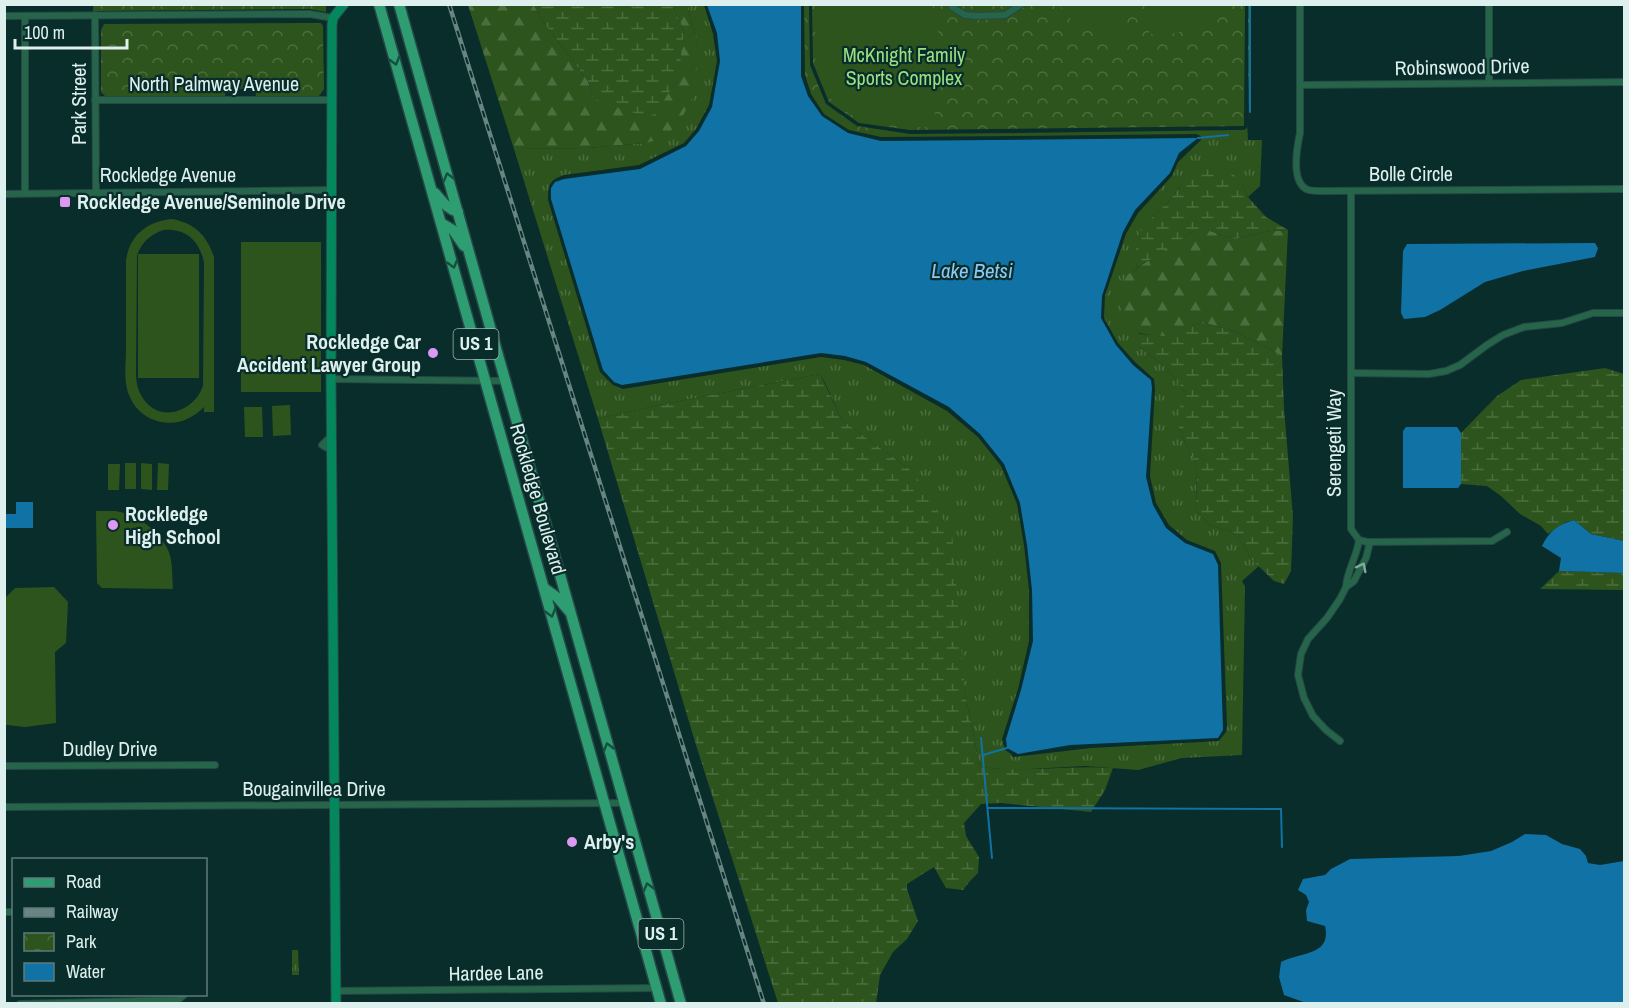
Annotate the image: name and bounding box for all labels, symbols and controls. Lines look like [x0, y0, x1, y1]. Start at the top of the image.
scale bar [15, 12, 128, 50]
text: 100 m [24, 20, 65, 45]
park label: McKnight Family Sports Complex [843, 41, 966, 91]
street label: Robinswood Drive [1394, 52, 1530, 81]
one-way arrow [388, 55, 400, 66]
street label: Park Street [65, 63, 92, 145]
street label: North Palmway Avenue [129, 70, 299, 97]
street label: Bolle Circle [1369, 160, 1453, 187]
street label: Rockledge Avenue [100, 161, 236, 188]
one-way arrow [443, 172, 455, 183]
place label: Rockledge Avenue/Seminole Drive [77, 188, 346, 215]
marker: Rockledge Avenue/Seminole Drive [58, 195, 72, 209]
water label: Lake Betsi [931, 256, 1013, 285]
one-way arrow [446, 259, 458, 269]
place label: Rockledge Car Accident Lawyer Group [237, 328, 422, 378]
road number: US 1 [454, 329, 498, 359]
marker: Rockledge Car Accident Lawyer Group [426, 346, 440, 360]
street label: Serengeti Way [1320, 388, 1347, 497]
street label: Rockledge Boulevard [504, 420, 573, 578]
place label: Rockledge High School [125, 500, 221, 550]
marker: Rockledge High School [106, 518, 120, 532]
one-way arrow [1355, 562, 1366, 573]
one-way arrow [544, 607, 556, 618]
street label: Dudley Drive [63, 735, 157, 762]
one-way arrow [603, 742, 616, 752]
street label: Bougainvillea Drive [242, 775, 386, 802]
place label: Arby's [584, 828, 634, 855]
marker: Arby's [565, 835, 579, 849]
legend [12, 858, 207, 996]
text: Road [66, 869, 101, 894]
one-way arrow [643, 882, 655, 892]
text: Railway [66, 899, 119, 924]
road number: US 1 [638, 919, 684, 949]
text: Park [66, 929, 97, 954]
street label: Hardee Lane [448, 958, 544, 987]
text: Water [66, 959, 105, 984]

